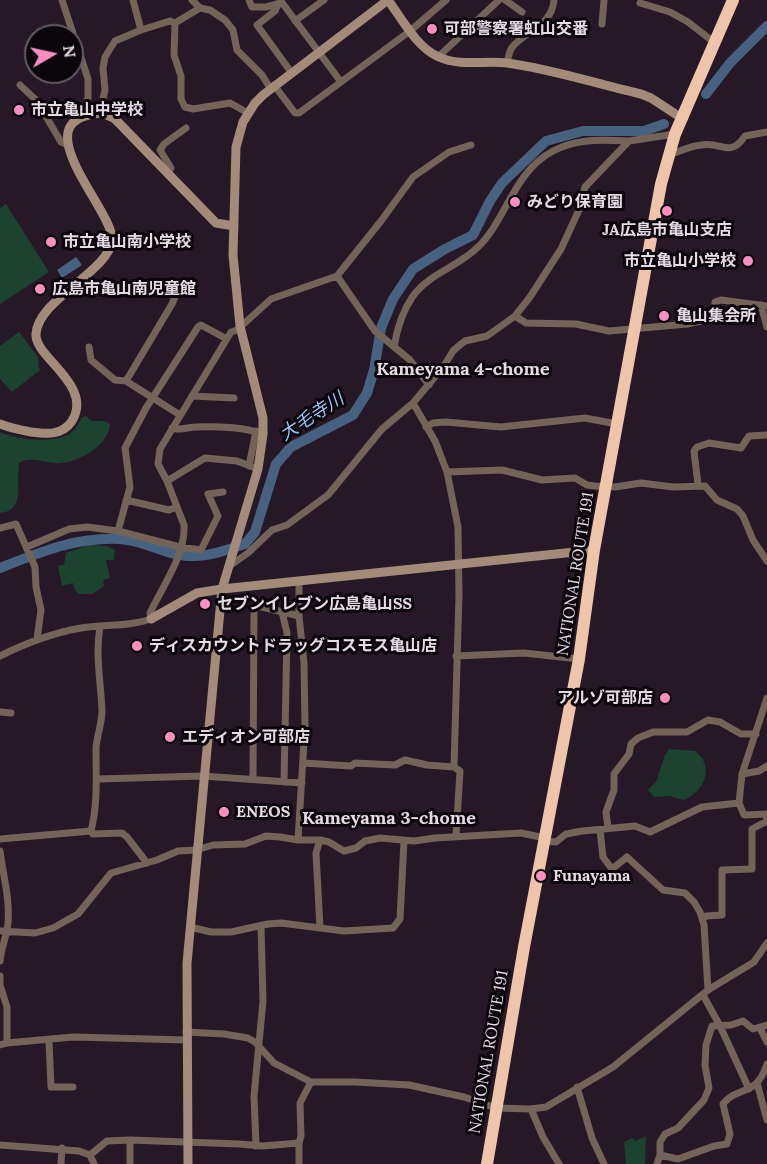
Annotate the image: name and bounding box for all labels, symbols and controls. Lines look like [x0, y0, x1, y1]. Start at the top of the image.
place label: 可部警察署虹山交番 [444, 19, 588, 39]
marker: 可部警察署虹山交番 [425, 22, 439, 36]
north arrow [24, 24, 84, 84]
text: N [59, 44, 81, 59]
place label: 市立亀山中学校 [31, 100, 143, 120]
marker: 市立亀山中学校 [12, 103, 26, 117]
place label: みどり保育園 [527, 192, 623, 212]
marker: みどり保育園 [508, 195, 522, 209]
marker: JA広島市亀山支店 [660, 204, 674, 218]
place label: JA広島市亀山支店 [602, 220, 732, 240]
place label: 市立亀山南小学校 [63, 232, 191, 252]
marker: 市立亀山南小学校 [44, 235, 58, 249]
place label: 市立亀山小学校 [624, 251, 736, 271]
marker: 市立亀山小学校 [741, 254, 755, 268]
place label: 広島市亀山南児童館 [52, 279, 196, 299]
marker: 広島市亀山南児童館 [33, 282, 47, 296]
place label: 亀山集会所 [676, 306, 756, 326]
marker: 亀山集会所 [657, 309, 671, 323]
district label: Kameyama 4-chome [376, 359, 550, 381]
water label: 大毛寺川 [276, 388, 348, 446]
street label: NATIONAL ROUTE 191 [554, 491, 598, 657]
place label: セブンイレブン広島亀山SS [217, 594, 412, 614]
marker: セブンイレブン広島亀山SS [198, 597, 212, 611]
place label: ディスカウントドラッグコスモス亀山店 [149, 636, 437, 656]
marker: ディスカウントドラッグコスモス亀山店 [130, 639, 144, 653]
place label: アルゾ可部店 [557, 688, 653, 708]
marker: アルゾ可部店 [658, 691, 672, 705]
place label: エディオン可部店 [182, 727, 310, 747]
marker: エディオン可部店 [163, 730, 177, 744]
place label: ENEOS [236, 802, 290, 822]
marker: ENEOS [217, 805, 231, 819]
district label: Kameyama 3-chome [302, 808, 476, 830]
place label: Funayama [553, 866, 631, 886]
marker: Funayama [534, 869, 548, 883]
street label: NATIONAL ROUTE 191 [465, 969, 513, 1135]

